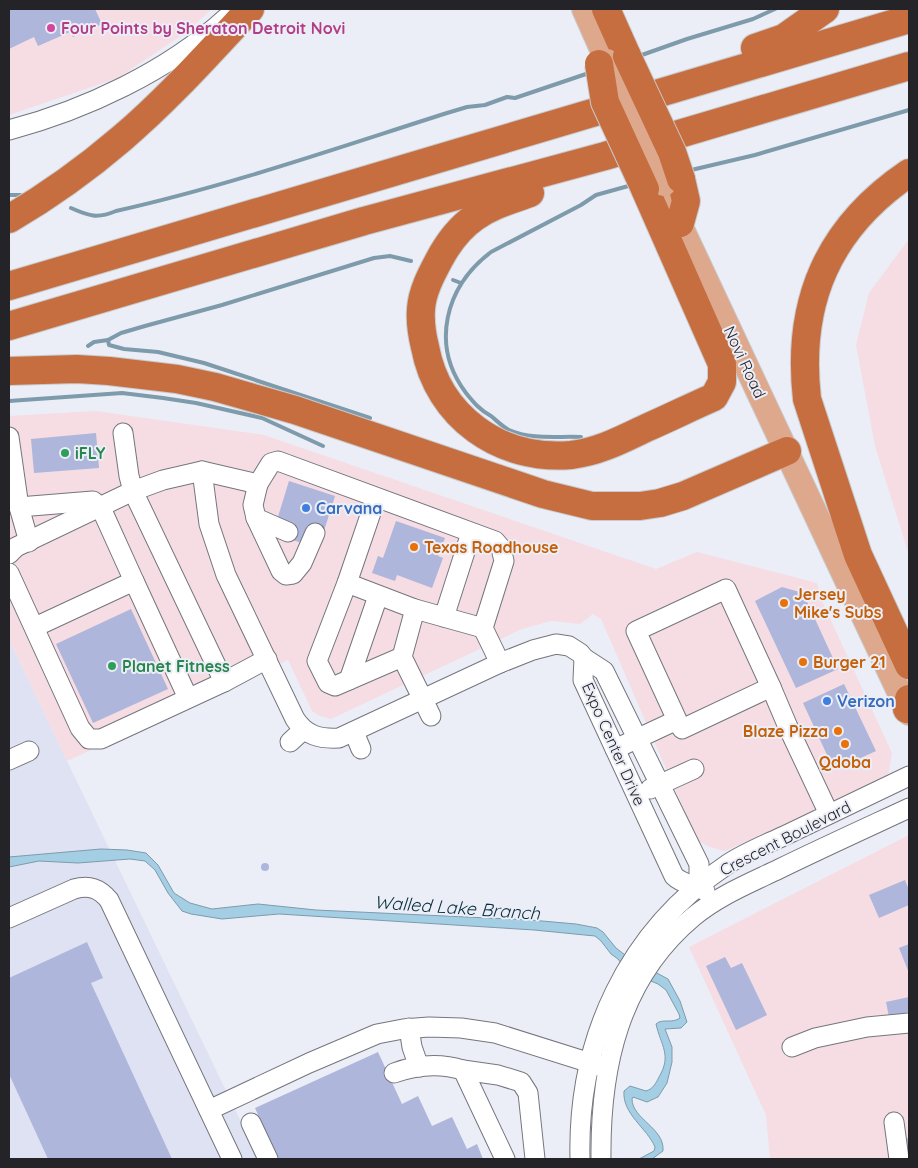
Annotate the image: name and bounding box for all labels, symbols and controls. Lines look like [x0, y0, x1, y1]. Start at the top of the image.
place label: Four Points by Sheraton Detroit Novi [61, 18, 345, 38]
marker: Four Points by Sheraton Detroit Novi [45, 22, 57, 34]
street label: Novi Road [720, 323, 770, 401]
place label: iFLY [75, 443, 106, 463]
marker: iFLY [59, 447, 71, 459]
place label: Carvana [316, 498, 382, 518]
marker: Carvana [300, 502, 312, 514]
place label: Texas Roadhouse [424, 537, 558, 557]
marker: Texas Roadhouse [408, 541, 420, 553]
place label: Jersey Mike's Subs [794, 584, 882, 622]
marker: Jersey Mike's Subs [778, 597, 790, 609]
place label: Burger 21 [813, 652, 886, 672]
place label: Planet Fitness [122, 656, 230, 676]
marker: Burger 21 [797, 656, 809, 668]
marker: Planet Fitness [106, 660, 118, 672]
street label: Expo Center Drive [578, 679, 650, 809]
place label: Verizon [837, 691, 895, 711]
marker: Verizon [821, 695, 833, 707]
place label: Blaze Pizza [743, 721, 828, 741]
marker: Blaze Pizza [832, 725, 844, 737]
marker: Qdoba [839, 738, 851, 750]
place label: Qdoba [819, 752, 871, 772]
street label: Crescent Boulevard [716, 796, 854, 880]
water label: Walled Lake Branch [373, 890, 542, 925]

